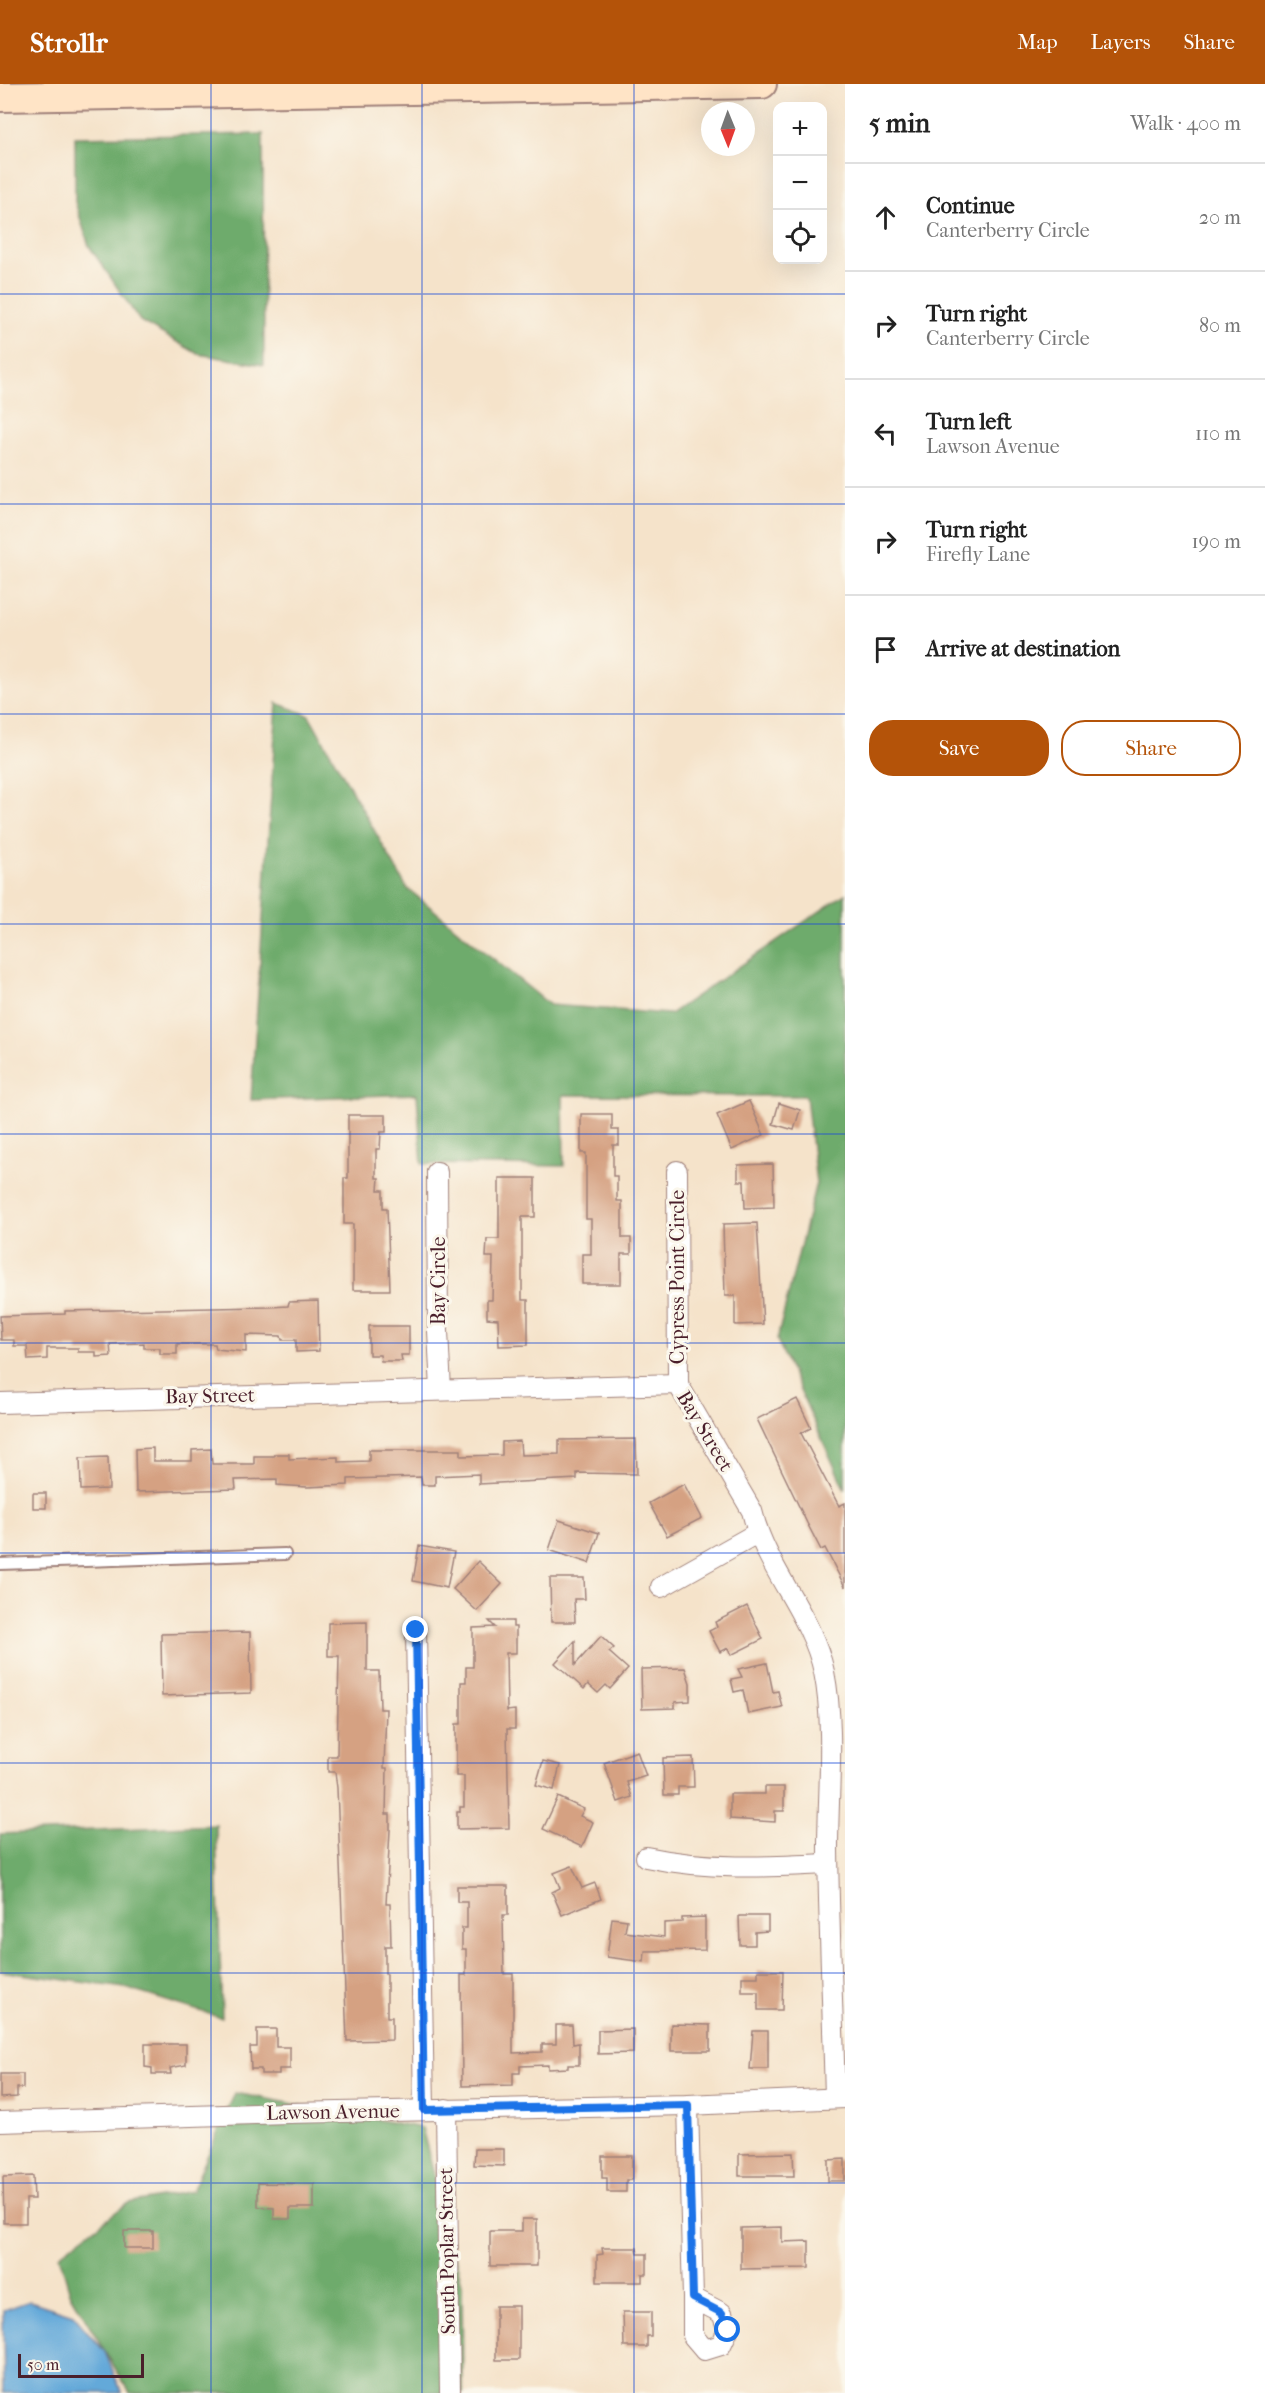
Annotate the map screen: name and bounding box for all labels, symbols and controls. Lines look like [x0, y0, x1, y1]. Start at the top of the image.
text: Strollr [30, 26, 108, 59]
text: Map [1017, 30, 1058, 54]
text: Layers [1091, 30, 1150, 54]
text: Share [1183, 30, 1235, 54]
north arrow [701, 102, 755, 156]
map controls [773, 102, 827, 264]
button: + [773, 102, 827, 156]
text: 5 min [869, 108, 930, 139]
text: Walk · 400 m [1130, 112, 1241, 135]
button: − [773, 156, 827, 210]
text: Continue [926, 193, 1015, 219]
icon: ahead [869, 201, 902, 234]
text: 20 m [1199, 206, 1241, 229]
button: locate [773, 210, 827, 264]
text: Canterberry Circle [926, 219, 1090, 242]
text: Turn right [926, 301, 1027, 327]
icon: right [869, 309, 902, 342]
text: 80 m [1199, 314, 1241, 337]
text: Canterberry Circle [926, 327, 1090, 350]
text: Turn left [926, 409, 1012, 435]
icon: left [869, 417, 902, 450]
text: 110 m [1195, 422, 1241, 445]
text: Lawson Avenue [926, 435, 1060, 458]
text: Turn right [926, 517, 1027, 543]
icon: right [869, 525, 902, 558]
text: 190 m [1191, 530, 1241, 553]
text: Firefly Lane [926, 543, 1030, 566]
icon: arrive [869, 633, 902, 666]
text: Arrive at destination [926, 636, 1120, 662]
button: Save [869, 720, 1049, 776]
button: Share [1061, 720, 1241, 776]
street label: Cypress Point Circle [666, 1190, 689, 1364]
street label: Bay Circle [427, 1237, 450, 1325]
street label: Bay Street [165, 1384, 255, 1408]
street label: Bay Street [672, 1387, 738, 1475]
route end [402, 1616, 428, 1642]
street label: Lawson Avenue [266, 2099, 400, 2125]
street label: South Poplar Street [434, 2167, 460, 2335]
route start [714, 2316, 740, 2342]
scale bar [18, 2351, 144, 2378]
text: 50 m [27, 2355, 59, 2374]

